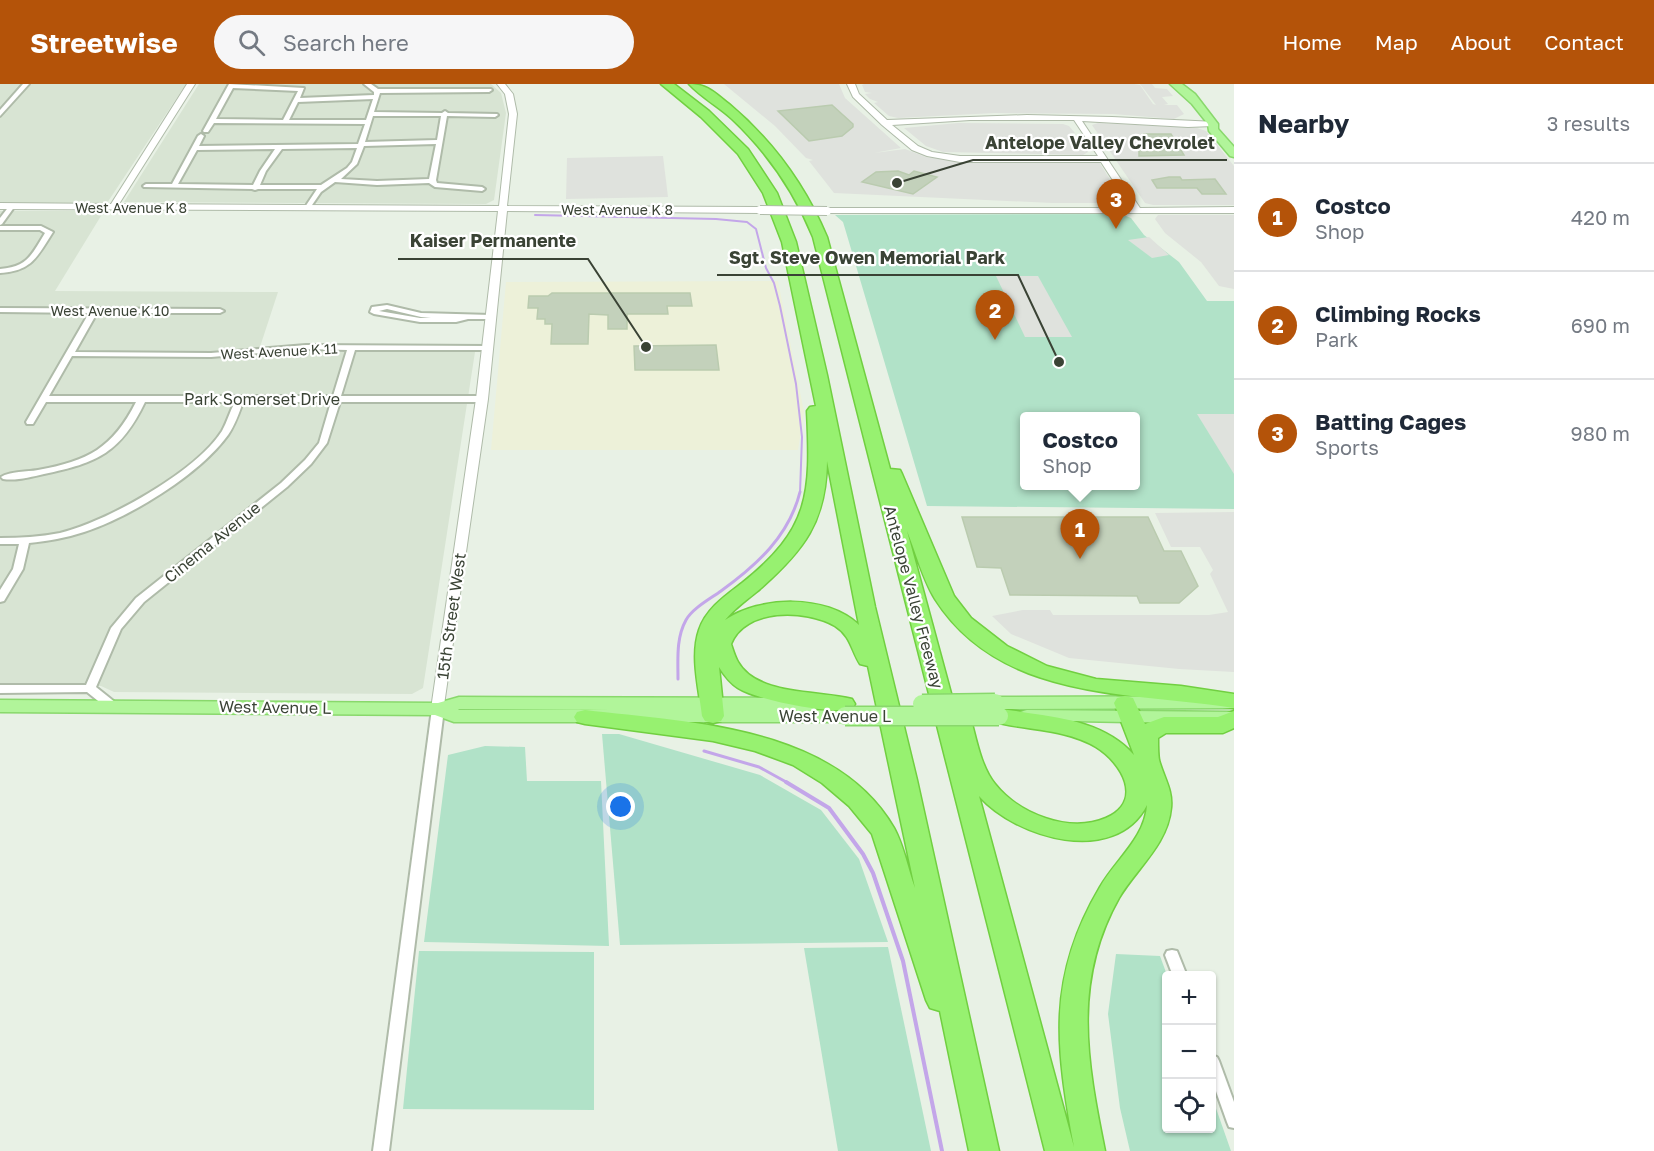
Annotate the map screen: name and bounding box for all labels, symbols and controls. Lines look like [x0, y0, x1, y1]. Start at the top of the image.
search box [214, 15, 634, 69]
text: Streetwise [30, 26, 178, 59]
icon: search [235, 26, 268, 59]
text: Search here [283, 29, 409, 56]
text: Home [1282, 29, 1342, 55]
text: Map [1375, 29, 1418, 55]
text: About [1451, 29, 1511, 55]
text: Contact [1544, 29, 1624, 55]
text: Nearby [1258, 108, 1349, 139]
text: 3 results [1547, 111, 1630, 135]
callout: Antelope Valley Chevrolet [973, 124, 1227, 160]
text: Antelope Valley Chevrolet [985, 131, 1215, 153]
pin: 3 [1096, 180, 1136, 229]
text: Costco [1315, 192, 1391, 219]
street label: West Avenue K 8 [75, 199, 187, 216]
street label: West Avenue K 8 [561, 201, 673, 218]
text: 1 [1272, 205, 1283, 229]
text: 420 m [1571, 205, 1630, 229]
text: Shop [1315, 219, 1364, 243]
callout: Kaiser Permanente [398, 223, 588, 259]
text: Kaiser Permanente [410, 229, 577, 251]
callout: Sgt. Steve Owen Memorial Park [717, 239, 1018, 275]
text: Sgt. Steve Owen Memorial Park [729, 246, 1006, 268]
pin: 2 [976, 290, 1014, 340]
text: Climbing Rocks [1315, 300, 1481, 327]
street label: West Avenue K 10 [50, 302, 170, 319]
text: 2 [1271, 313, 1284, 337]
text: 690 m [1571, 313, 1630, 337]
text: Park [1315, 327, 1358, 351]
street label: West Avenue K 11 [220, 339, 338, 363]
street label: Park Somerset Drive [184, 389, 340, 409]
text: Batting Cages [1315, 408, 1466, 435]
popup [1020, 412, 1140, 490]
text: 3 [1271, 421, 1284, 445]
text: 980 m [1571, 421, 1630, 445]
text: Costco [1042, 426, 1118, 453]
text: Sports [1315, 435, 1379, 459]
text: Shop [1042, 453, 1092, 477]
street label: Cinema Avenue [160, 497, 264, 587]
street label: Antelope Valley Freeway [880, 503, 948, 691]
pin: 1 [1060, 510, 1100, 559]
street label: 15th Street West [432, 551, 470, 681]
street label: West Avenue L [219, 696, 331, 718]
street label: West Avenue L [779, 706, 891, 726]
your location [606, 792, 635, 821]
map controls [1162, 971, 1216, 1133]
button: + [1162, 971, 1216, 1025]
button: − [1162, 1025, 1216, 1079]
button: locate [1162, 1079, 1216, 1133]

